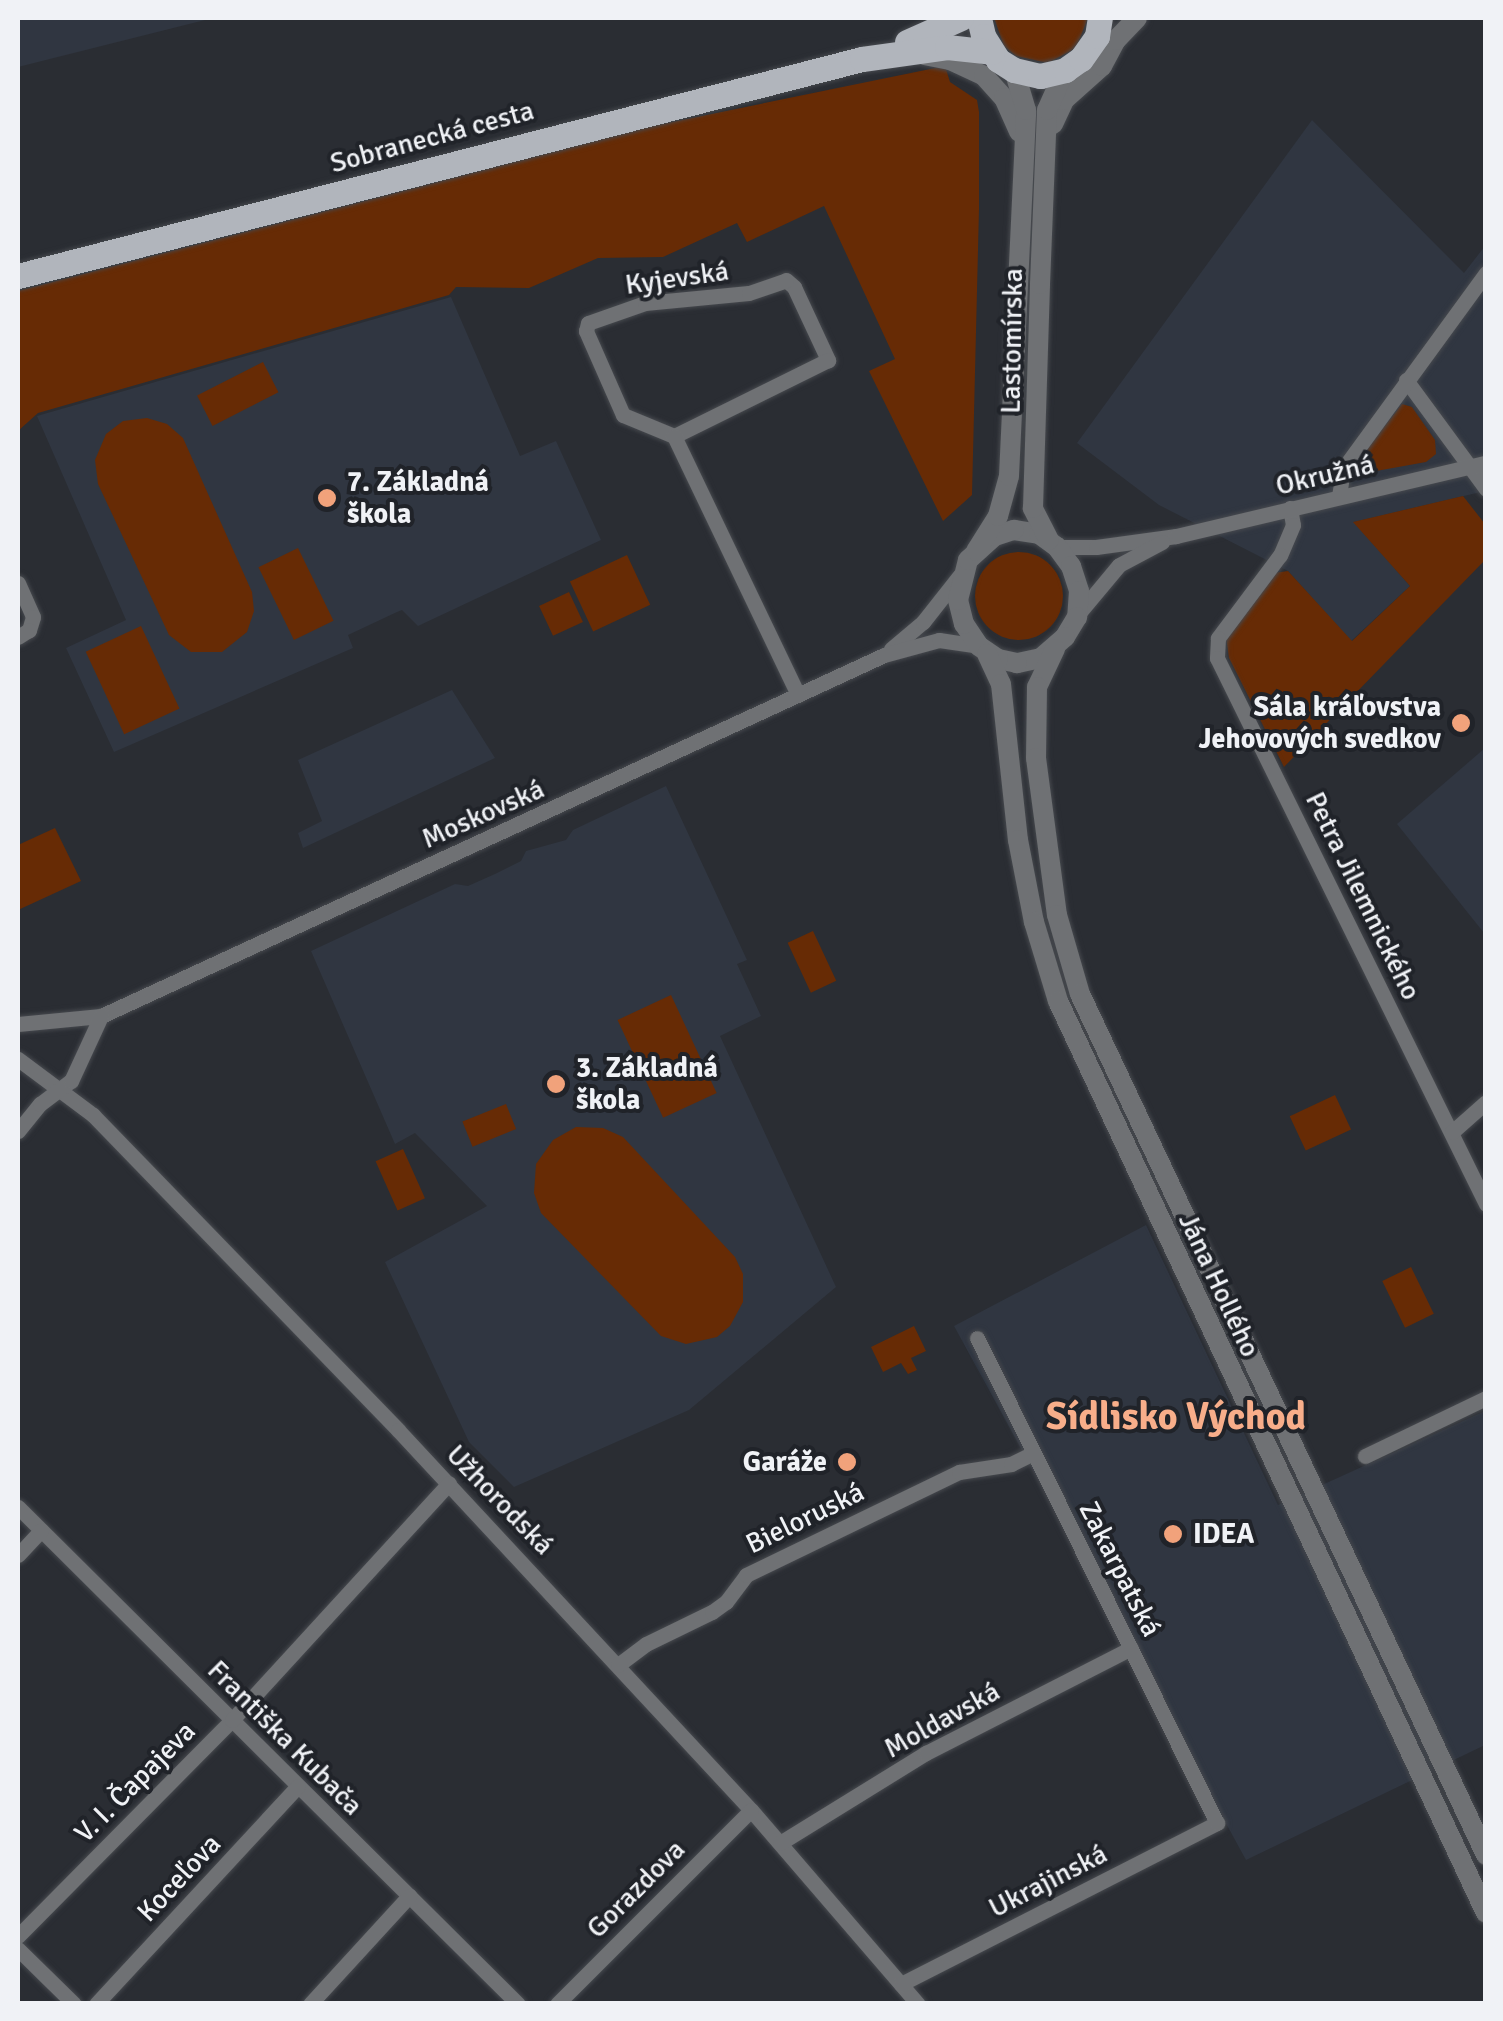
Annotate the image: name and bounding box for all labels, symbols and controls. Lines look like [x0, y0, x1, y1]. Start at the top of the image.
street label: Sobranecká cesta [327, 94, 537, 180]
street label: Kyjevská [623, 254, 731, 302]
street label: Lastomírska [994, 268, 1030, 414]
street label: Okružná [1272, 447, 1378, 503]
place label: 7. Základná škola [347, 465, 489, 531]
marker: 7. Základná škola [316, 487, 338, 509]
place label: Sála kráľovstva Jehovových svedkov [1198, 690, 1441, 756]
marker: Sála kráľovstva Jehovových svedkov [1450, 712, 1472, 734]
street label: Moskovská [417, 772, 549, 856]
street label: Petra Jilemnického [1298, 787, 1428, 1005]
place label: 3. Základná škola [576, 1051, 718, 1117]
marker: 3. Základná škola [545, 1073, 567, 1095]
street label: Jána Hollého [1171, 1208, 1267, 1362]
district label: Sídlisko Východ [1046, 1394, 1306, 1440]
street label: Užhorodská [439, 1438, 561, 1562]
place label: Garáže [743, 1445, 827, 1479]
marker: Garáže [836, 1451, 858, 1473]
street label: Bieloruská [740, 1475, 870, 1561]
street label: Zakarpatská [1072, 1496, 1168, 1642]
place label: IDEA [1193, 1517, 1254, 1551]
marker: IDEA [1162, 1523, 1184, 1545]
street label: Františka Kubača [200, 1653, 370, 1823]
street label: Moldavská [878, 1675, 1006, 1765]
street label: V. I. Čapajeva [68, 1715, 202, 1849]
street label: Koceľova [130, 1827, 228, 1929]
street label: Gorazdova [580, 1833, 692, 1945]
street label: Ukrajinská [983, 1837, 1113, 1925]

